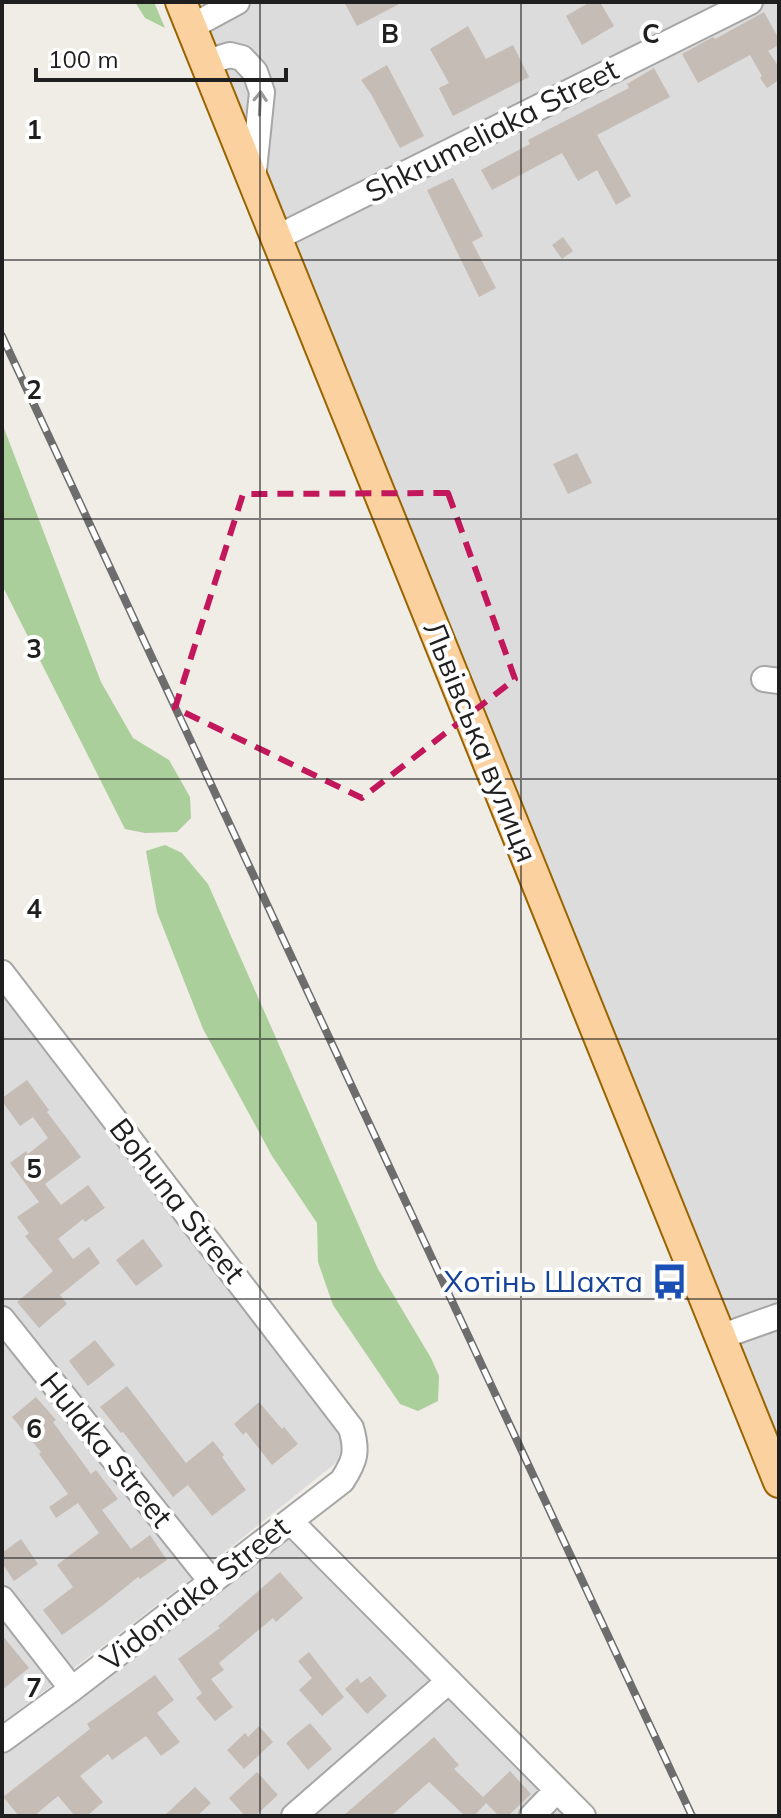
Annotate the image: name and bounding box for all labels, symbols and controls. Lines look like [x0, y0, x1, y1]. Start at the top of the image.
text: B [381, 17, 399, 50]
text: C [642, 17, 660, 50]
scale bar [36, 32, 286, 82]
text: 100 m [48, 44, 119, 74]
street label: Shkrumeliaka Street [359, 50, 624, 210]
one-way arrow [253, 90, 268, 117]
text: 1 [26, 113, 42, 146]
text: 2 [26, 373, 42, 406]
street label: Львівська вулиця [415, 616, 547, 868]
text: 3 [26, 632, 42, 665]
text: 4 [26, 892, 42, 925]
street label: Bohuna Street [102, 1110, 254, 1290]
text: 5 [26, 1152, 42, 1185]
place label: Хотінь Шахта [444, 1262, 643, 1300]
bus stop icon: Хотінь Шахта [650, 1263, 688, 1301]
street label: Hulaka Street [32, 1364, 181, 1535]
text: 6 [26, 1412, 42, 1445]
street label: Vidoniaka Street [92, 1507, 297, 1679]
text: 7 [26, 1671, 42, 1704]

